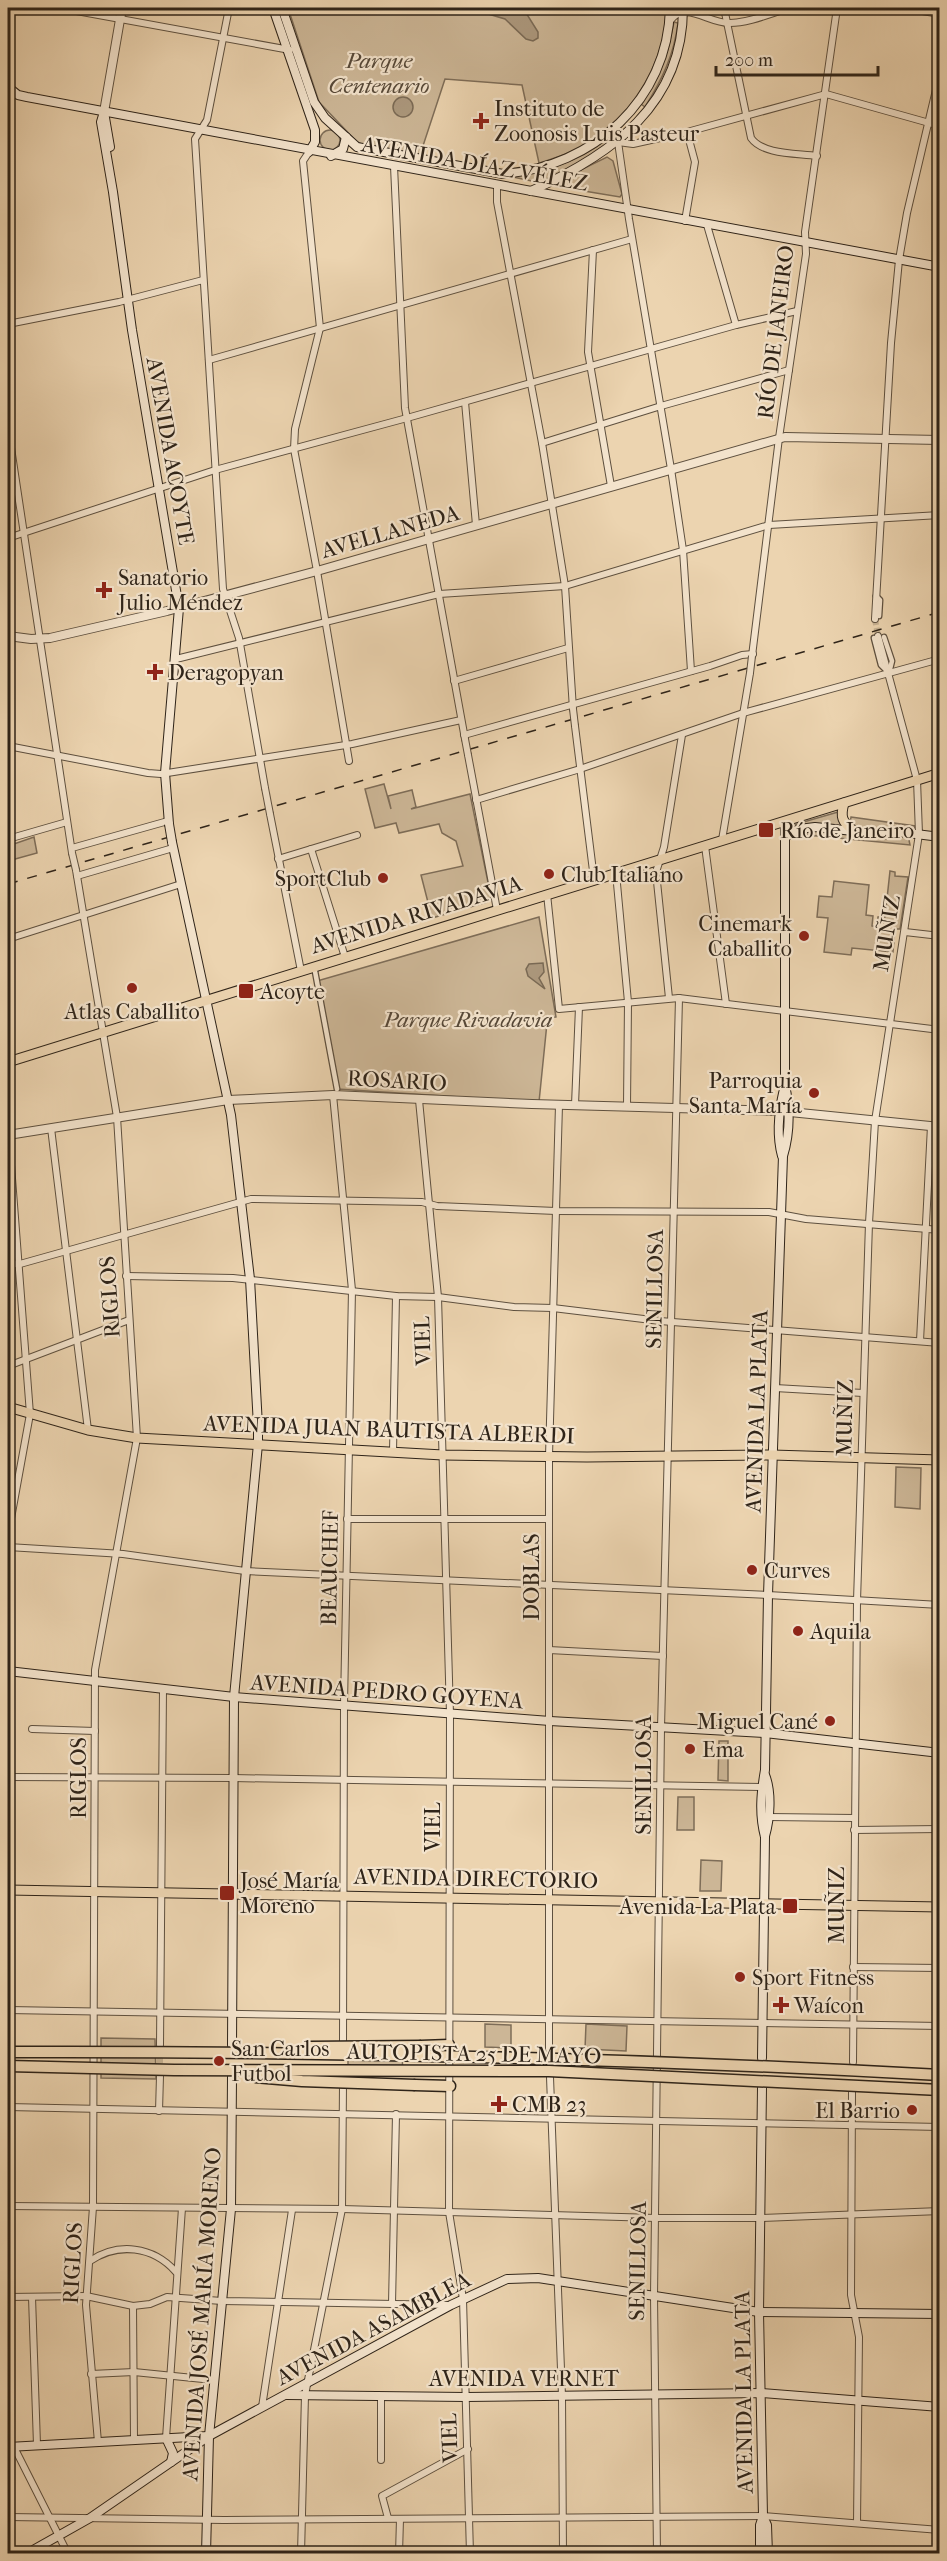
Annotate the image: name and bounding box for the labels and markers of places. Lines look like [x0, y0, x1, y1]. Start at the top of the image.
place label: Instituto de Zoonosis Luis Pasteur [494, 96, 700, 147]
marker: Instituto de Zoonosis Luis Pasteur [472, 112, 490, 130]
place label: Sanatorio Julio Méndez [116, 565, 243, 616]
marker: Sanatorio Julio Méndez [95, 581, 113, 599]
place label: Deragopyan [168, 660, 284, 686]
marker: Deragopyan [146, 663, 164, 681]
place label: Río de Janeiro [780, 818, 914, 844]
marker: Río de Janeiro [757, 821, 775, 839]
place label: Club Italiano [561, 862, 683, 888]
place label: SportClub [275, 866, 371, 892]
marker: Club Italiano [542, 867, 556, 881]
marker: SportClub [376, 871, 390, 885]
place label: Cinemark Caballito [698, 911, 793, 962]
marker: Cinemark Caballito [797, 929, 811, 943]
place label: Acoyte [259, 979, 325, 1005]
marker: Atlas Caballito [125, 981, 139, 995]
marker: Acoyte [237, 982, 255, 1000]
place label: Atlas Caballito [63, 999, 200, 1025]
place label: Parroquia Santa María [689, 1068, 803, 1119]
marker: Parroquia Santa María [807, 1086, 821, 1100]
place label: Curves [764, 1558, 830, 1584]
marker: Curves [745, 1563, 759, 1577]
place label: Aquila [809, 1619, 872, 1645]
marker: Aquila [791, 1624, 805, 1638]
place label: Miguel Cané [697, 1709, 818, 1735]
marker: Miguel Cané [823, 1714, 837, 1728]
place label: Ema [702, 1737, 745, 1763]
marker: Ema [683, 1742, 697, 1756]
place label: José María Moreno [238, 1868, 340, 1919]
marker: José María Moreno [218, 1884, 236, 1902]
place label: Avenida La Plata [618, 1894, 777, 1920]
marker: Avenida La Plata [781, 1897, 799, 1915]
place label: Sport Fitness [752, 1965, 874, 1991]
marker: Sport Fitness [733, 1970, 747, 1984]
place label: Waícon [793, 1993, 864, 2019]
marker: Waícon [772, 1996, 790, 2014]
place label: San Carlos Futbol [231, 2036, 329, 2087]
marker: San Carlos Futbol [212, 2054, 226, 2068]
place label: CMB 23 [512, 2092, 586, 2118]
marker: CMB 23 [490, 2095, 508, 2113]
place label: El Barrio [815, 2098, 900, 2124]
marker: El Barrio [905, 2103, 919, 2117]

